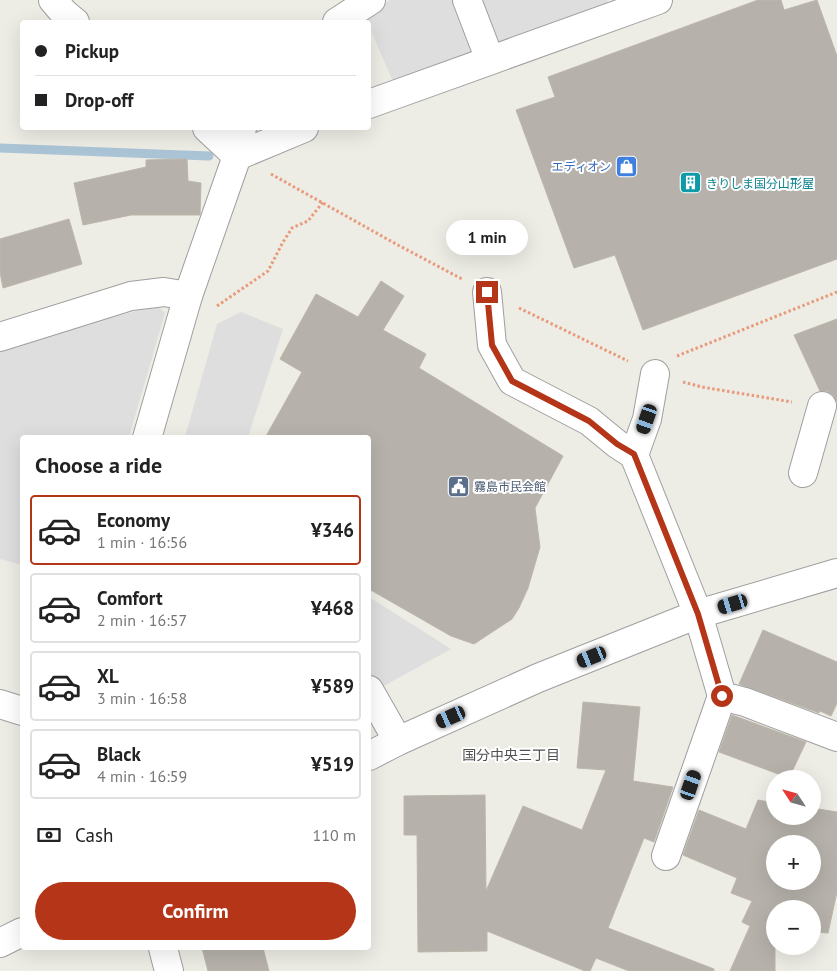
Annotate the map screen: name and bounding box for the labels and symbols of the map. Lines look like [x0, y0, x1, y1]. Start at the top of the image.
shop icon: エディオン [615, 154, 639, 178]
place label: エディオン [552, 159, 611, 174]
building icon: きりしま国分山形屋 [678, 171, 702, 195]
place label: きりしま国分山形屋 [706, 176, 814, 191]
callout: 1 min [446, 220, 528, 254]
route end [476, 281, 498, 303]
car [635, 402, 658, 436]
public building icon: 霧島市民会館 [446, 474, 470, 498]
place label: 霧島市民会館 [474, 479, 546, 494]
car [716, 592, 749, 616]
car [575, 644, 608, 670]
route start [711, 685, 733, 707]
car [434, 704, 467, 730]
district label: 国分中央三丁目 [462, 746, 560, 764]
car [679, 768, 702, 802]
north arrow [766, 770, 821, 825]

